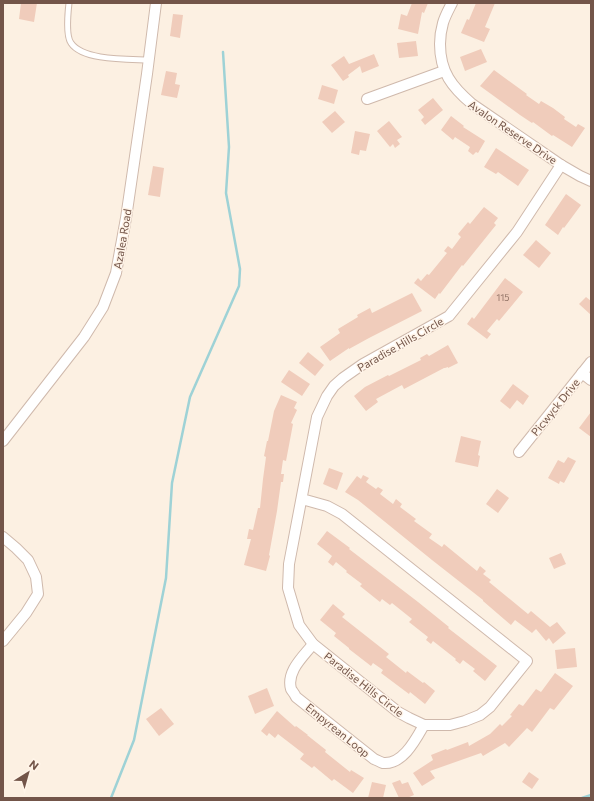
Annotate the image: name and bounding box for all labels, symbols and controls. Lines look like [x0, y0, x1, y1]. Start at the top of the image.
street label: Avalon Reserve Drive [466, 97, 560, 167]
street label: Azalea Road [110, 208, 134, 270]
house number: 115 [497, 292, 509, 303]
street label: Paradise Hills Circle [355, 314, 445, 374]
street label: Picwyck Drive [528, 376, 582, 438]
street label: Paradise Hills Circle [322, 649, 406, 719]
street label: Empyrean Loop [303, 700, 373, 760]
north arrow [8, 753, 48, 793]
text: N [27, 757, 42, 772]

